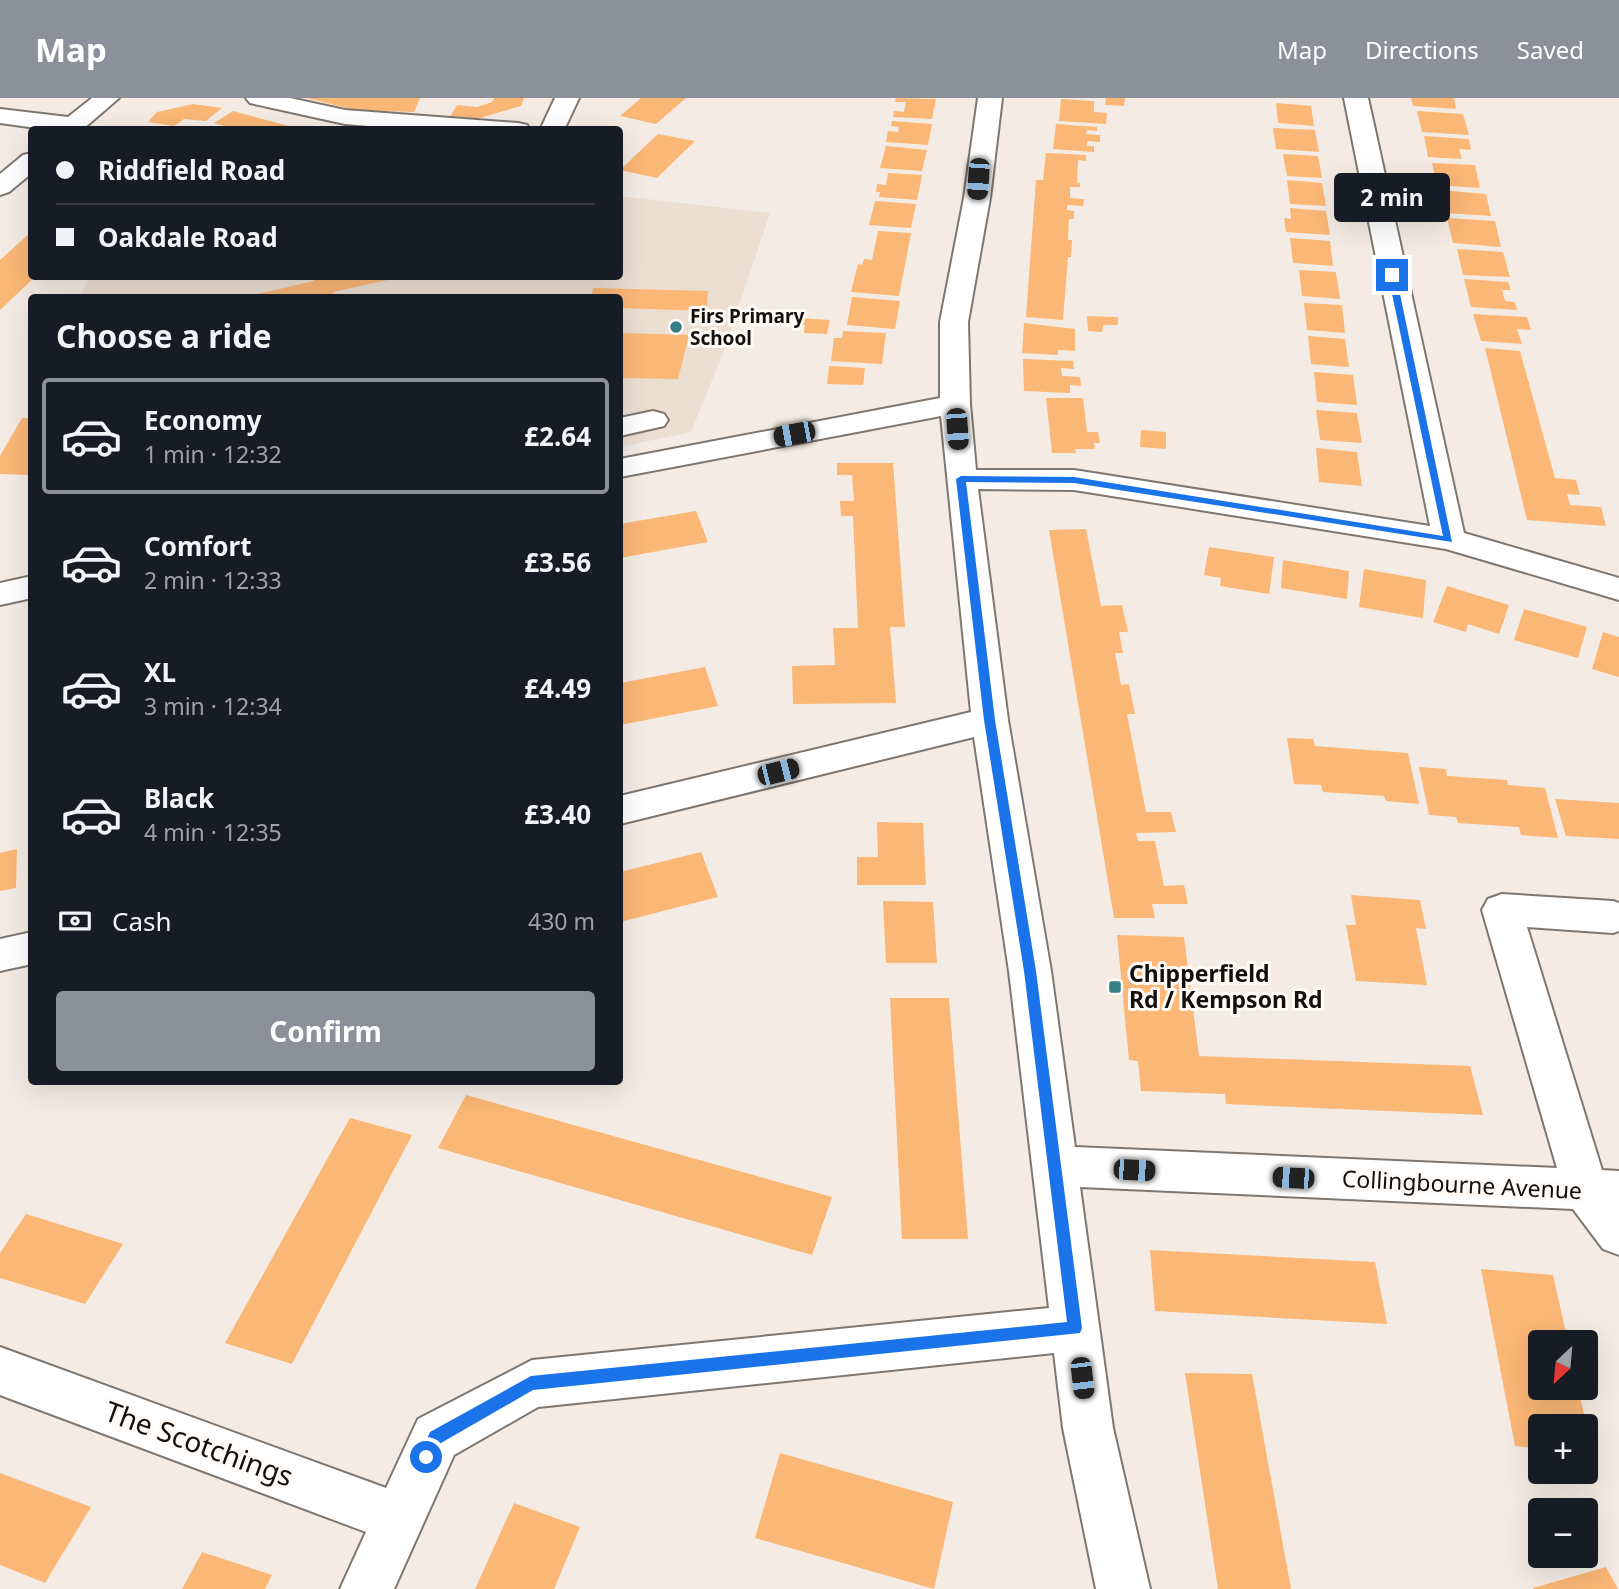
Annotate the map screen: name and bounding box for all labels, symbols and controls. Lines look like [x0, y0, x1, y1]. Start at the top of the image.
text: Map [35, 27, 107, 72]
text: Map [1277, 33, 1327, 66]
text: Directions [1365, 33, 1479, 66]
text: Saved [1517, 33, 1584, 66]
text: Riddfield Road [98, 152, 285, 188]
car [967, 157, 990, 201]
callout: 2 min [1334, 174, 1450, 222]
text: 2 min [1360, 181, 1424, 213]
text: Oakdale Road [98, 219, 278, 255]
route end [1376, 259, 1408, 291]
place label: Firs Primary School [690, 303, 804, 351]
text: Choose a ride [56, 314, 272, 357]
marker: Firs Primary School [668, 319, 684, 335]
text: Economy [144, 402, 262, 438]
icon: car [60, 405, 123, 468]
car [946, 407, 969, 451]
text: £2.64 [524, 418, 591, 454]
car [772, 420, 817, 448]
text: 1 min · 12:32 [144, 438, 282, 470]
text: Comfort [144, 528, 252, 564]
icon: car [60, 531, 123, 594]
text: £3.56 [524, 544, 591, 580]
text: 2 min · 12:33 [144, 564, 282, 596]
text: XL [144, 654, 176, 690]
icon: car [60, 657, 123, 720]
text: £4.49 [524, 670, 591, 706]
text: 3 min · 12:34 [144, 690, 282, 722]
car [756, 757, 801, 787]
text: Black [144, 780, 214, 816]
icon: car [60, 783, 123, 846]
text: £3.40 [524, 796, 591, 832]
text: 4 min · 12:35 [144, 816, 282, 848]
icon: cash [56, 902, 94, 940]
text: Cash [112, 903, 172, 939]
text: 430 m [528, 905, 595, 937]
place label: Chipperfield Rd / Kempson Rd [1129, 957, 1323, 1015]
marker: Chipperfield Rd / Kempson Rd [1107, 979, 1123, 995]
button: Confirm [56, 991, 595, 1071]
car [1113, 1158, 1156, 1182]
street label: Collingbourne Avenue [1341, 1162, 1583, 1206]
car [1272, 1166, 1315, 1190]
north arrow [1528, 1330, 1598, 1400]
map controls [1528, 1330, 1598, 1568]
car [1070, 1356, 1095, 1400]
street label: The Scotchings [100, 1391, 299, 1495]
button: + [1528, 1414, 1598, 1484]
route start [410, 1441, 442, 1473]
button: − [1528, 1498, 1598, 1568]

